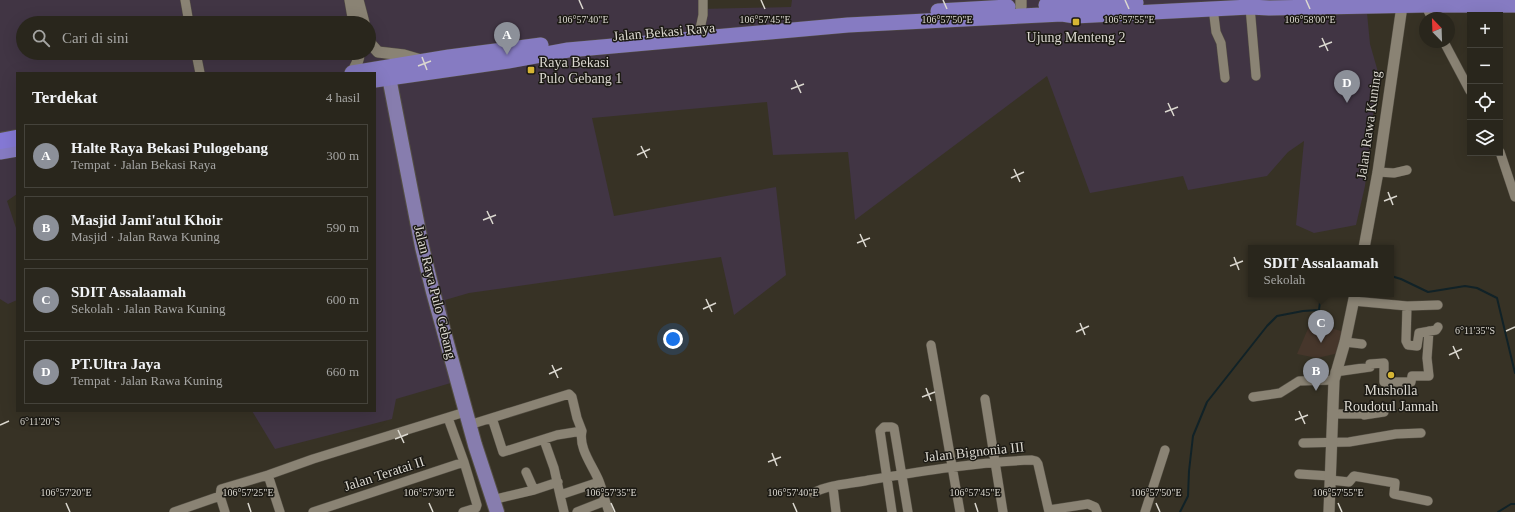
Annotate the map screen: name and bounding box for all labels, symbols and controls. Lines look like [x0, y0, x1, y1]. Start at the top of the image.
north arrow [1419, 12, 1455, 48]
map controls [1467, 12, 1503, 156]
button: + [1467, 12, 1503, 48]
text: 106°57'40"E [558, 14, 609, 25]
text: 106°57'45"E [740, 14, 791, 25]
text: 106°57'50"E [922, 14, 973, 25]
text: 106°57'55"E [1104, 14, 1155, 25]
text: 106°58'00"E [1285, 14, 1336, 25]
search box [16, 16, 376, 60]
marker: Ujung Menteng 2 [1071, 17, 1081, 27]
street label: Jalan Bekasi Raya [612, 20, 717, 44]
pin: A [494, 22, 520, 55]
icon: search [30, 27, 52, 49]
text: Cari di sini [62, 30, 129, 46]
place label: Ujung Menteng 2 [1027, 30, 1125, 45]
button: − [1467, 48, 1503, 84]
place label: Raya Bekasi Pulo Gebang 1 [539, 55, 622, 86]
marker: Raya Bekasi Pulo Gebang 1 [526, 65, 536, 75]
pin: D [1334, 70, 1360, 103]
street label: Jalan Rawa Kuning [1354, 70, 1384, 180]
button: locate [1467, 84, 1503, 120]
text: Terdekat [32, 88, 98, 107]
text: 4 hasil [326, 90, 360, 105]
button: layers [1467, 120, 1503, 156]
text: Halte Raya Bekasi Pulogebang [71, 140, 268, 156]
text: A [41, 148, 51, 163]
text: 300 m [326, 148, 359, 163]
text: Tempat · Jalan Bekasi Raya [71, 157, 216, 172]
text: Masjid Jami'atul Khoir [71, 212, 223, 228]
text: B [42, 220, 50, 235]
text: 590 m [326, 220, 359, 235]
street label: Jalan Raya Pulo Gebang [411, 224, 459, 360]
text: Masjid · Jalan Rawa Kuning [71, 229, 220, 244]
popup [1248, 245, 1394, 297]
text: SDIT Assalaamah [1263, 255, 1379, 271]
text: Sekolah [1263, 272, 1305, 287]
text: SDIT Assalaamah [71, 284, 186, 300]
text: C [41, 292, 51, 307]
text: 600 m [326, 292, 359, 307]
text: Sekolah · Jalan Rawa Kuning [71, 301, 226, 316]
pin: C [1308, 310, 1334, 343]
text: 6°11'35"S [1455, 325, 1495, 336]
your location [663, 329, 683, 349]
text: PT.Ultra Jaya [71, 356, 161, 372]
pin: B [1303, 358, 1329, 391]
text: D [41, 364, 51, 379]
text: 660 m [326, 364, 359, 379]
marker: Musholla Roudotul Jannah [1386, 370, 1396, 380]
text: Tempat · Jalan Rawa Kuning [71, 373, 222, 388]
place label: Musholla Roudotul Jannah [1344, 383, 1438, 414]
text: 6°11'20"S [20, 416, 60, 427]
street label: Jalan Bignonia III [923, 439, 1025, 465]
street label: Jalan Teratai II [342, 454, 426, 494]
text: 106°57'20"E [41, 487, 92, 498]
text: 106°57'25"E [223, 487, 274, 498]
text: 106°57'30"E [404, 487, 455, 498]
text: 106°57'35"E [586, 487, 637, 498]
text: 106°57'40"E [768, 487, 819, 498]
text: 106°57'45"E [950, 487, 1001, 498]
text: 106°57'50"E [1131, 487, 1182, 498]
text: 106°57'55"E [1313, 487, 1364, 498]

